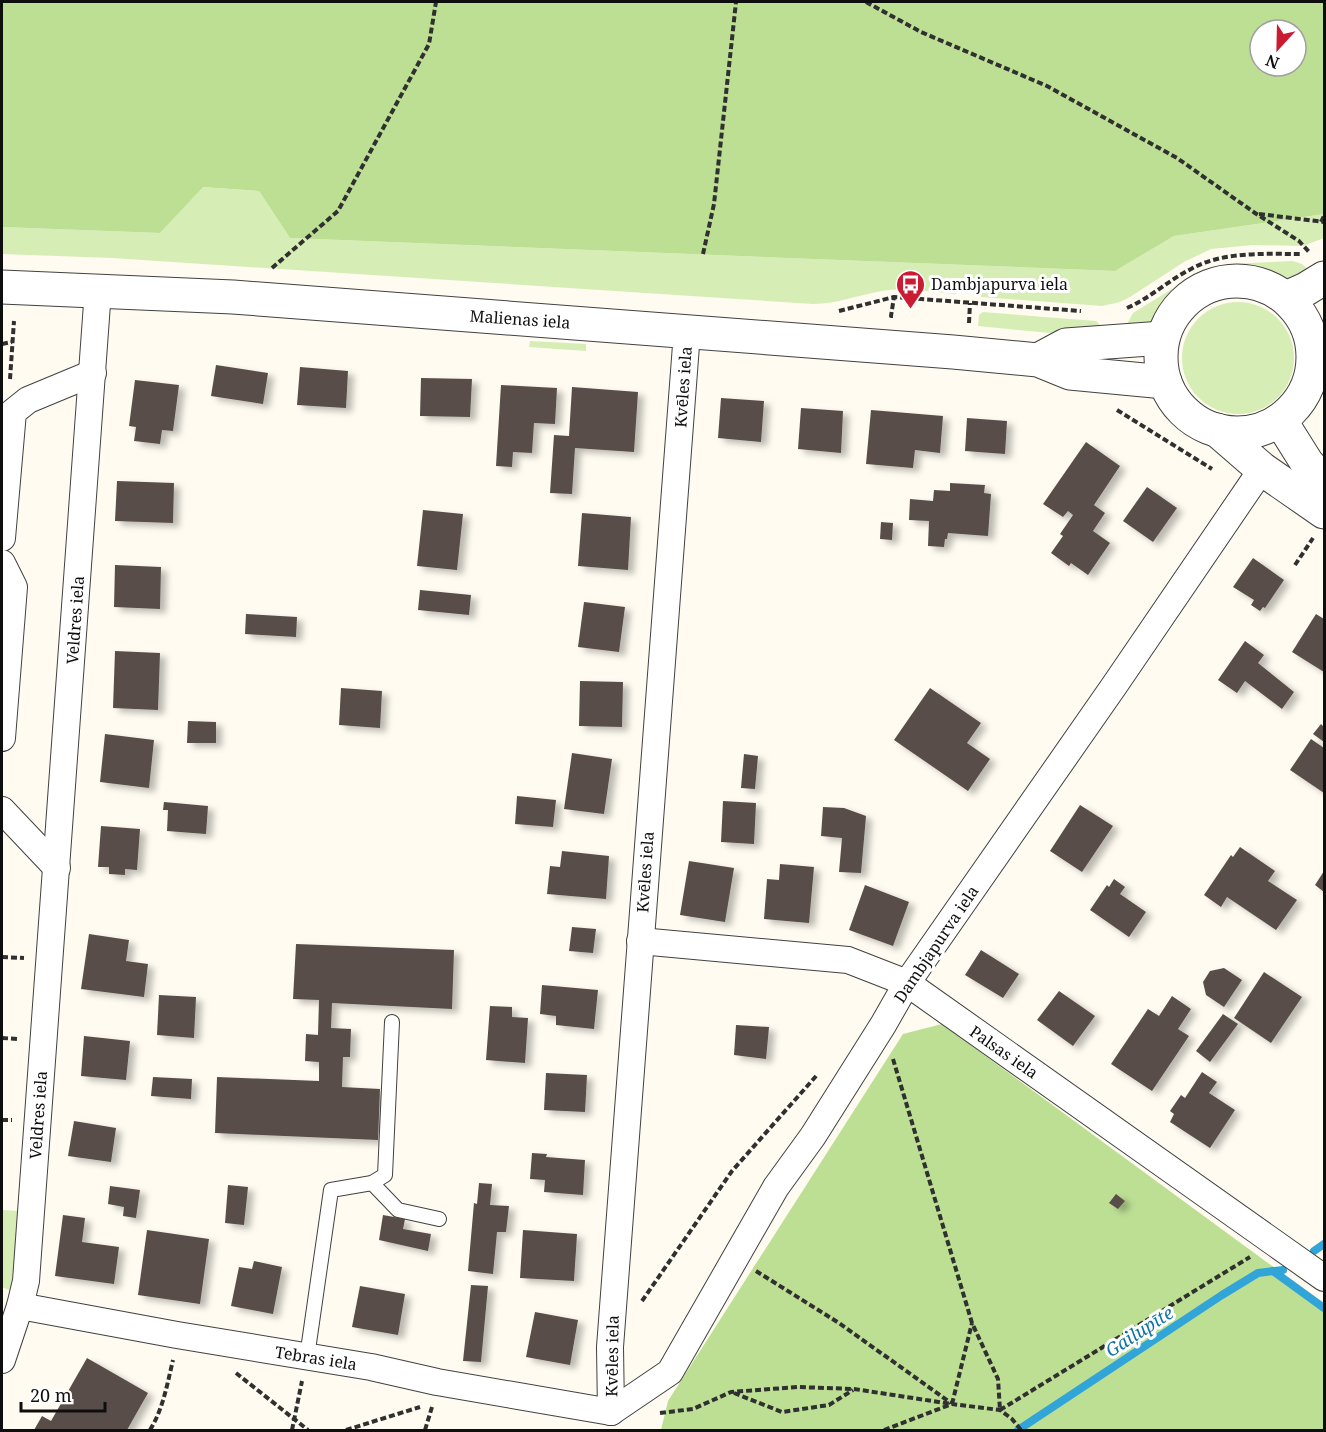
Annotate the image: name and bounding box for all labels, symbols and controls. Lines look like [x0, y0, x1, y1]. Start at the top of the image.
north arrow [1248, 18, 1308, 78]
text: N [1262, 49, 1282, 74]
bus stop icon: Dambjapurva iela [894, 268, 926, 310]
place label: Dambjapurva iela [931, 273, 1068, 295]
street label: Malienas iela [469, 305, 571, 333]
street label: Kvēles iela [669, 346, 697, 428]
street label: Veldres iela [61, 575, 89, 665]
street label: Kvēles iela [631, 831, 659, 913]
street label: Dambjapurva iela [889, 881, 983, 1007]
street label: Palsas iela [965, 1020, 1043, 1084]
street label: Veldres iela [24, 1070, 52, 1160]
water label: Gaiļupīte [1100, 1300, 1178, 1362]
street label: Kvēles iela [600, 1315, 624, 1397]
street label: Tebras iela [273, 1341, 359, 1375]
scale bar [21, 1375, 105, 1413]
text: 20 m [30, 1383, 72, 1407]

